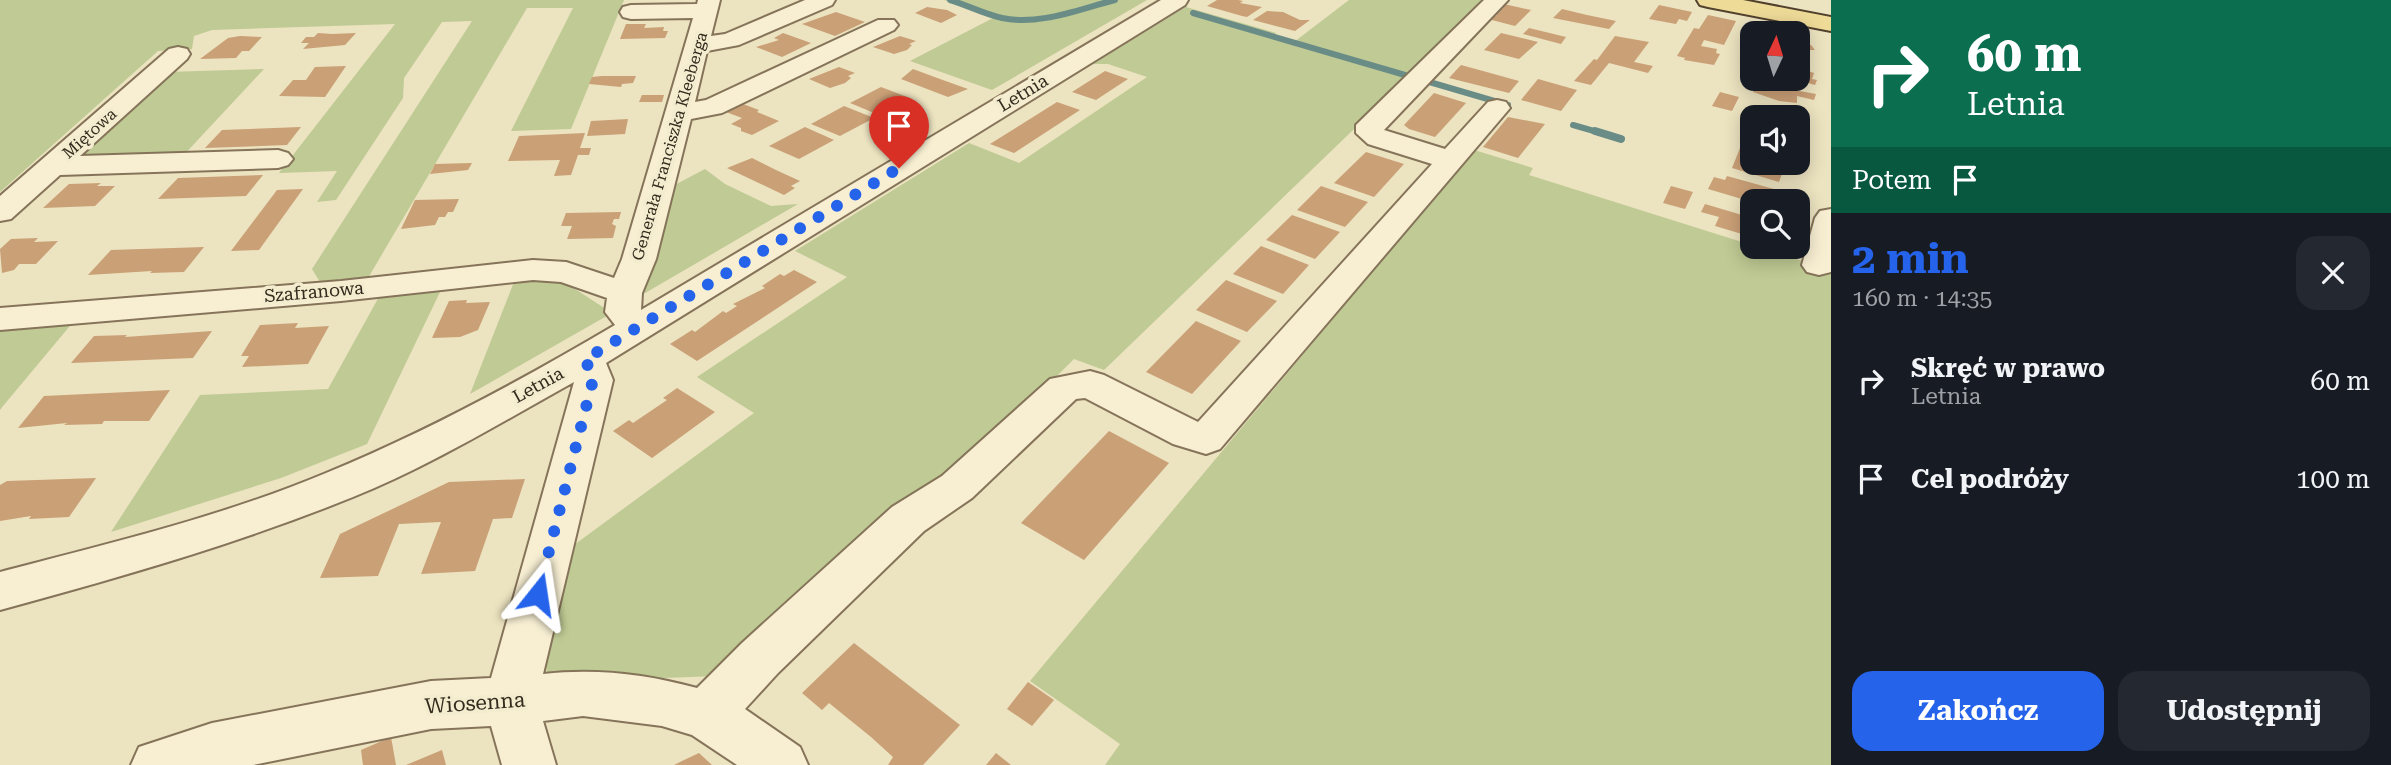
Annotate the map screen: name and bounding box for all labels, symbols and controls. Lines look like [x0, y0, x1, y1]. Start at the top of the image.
north arrow [1740, 21, 1810, 91]
map controls [1740, 21, 1810, 259]
text: 60 m [1967, 26, 2082, 83]
icon: right [1852, 28, 1943, 119]
street label: Generała Franciszka Kleeberga [628, 29, 711, 263]
street label: Letnia [994, 69, 1052, 116]
text: Letnia [1967, 85, 2065, 123]
pin [869, 96, 929, 168]
street label: Miętowa [58, 104, 120, 163]
button: sound [1740, 105, 1810, 175]
icon: arrive [880, 107, 918, 145]
icon: arrive [1946, 161, 1984, 199]
text: Potem [1852, 165, 1932, 195]
button: search [1740, 189, 1810, 259]
text: 2 min [1852, 234, 1969, 283]
button: close [2296, 236, 2370, 310]
street label: Szafranowa [263, 277, 365, 306]
text: 160 m · 14:35 [1852, 285, 1992, 312]
text: Skręć w prawo [1911, 353, 2105, 383]
street label: Letnia [509, 362, 567, 407]
icon: right [1852, 362, 1890, 400]
text: 60 m [2311, 366, 2370, 396]
text: Letnia [1911, 383, 1981, 410]
icon: arrive [1852, 460, 1890, 498]
text: Cel podróży [1911, 464, 2069, 494]
text: 100 m [2296, 464, 2370, 494]
position arrow [501, 557, 575, 631]
button: Zakończ [1852, 671, 2104, 751]
button: Udostępnij [2118, 671, 2370, 751]
street label: Wiosenna [424, 687, 527, 718]

